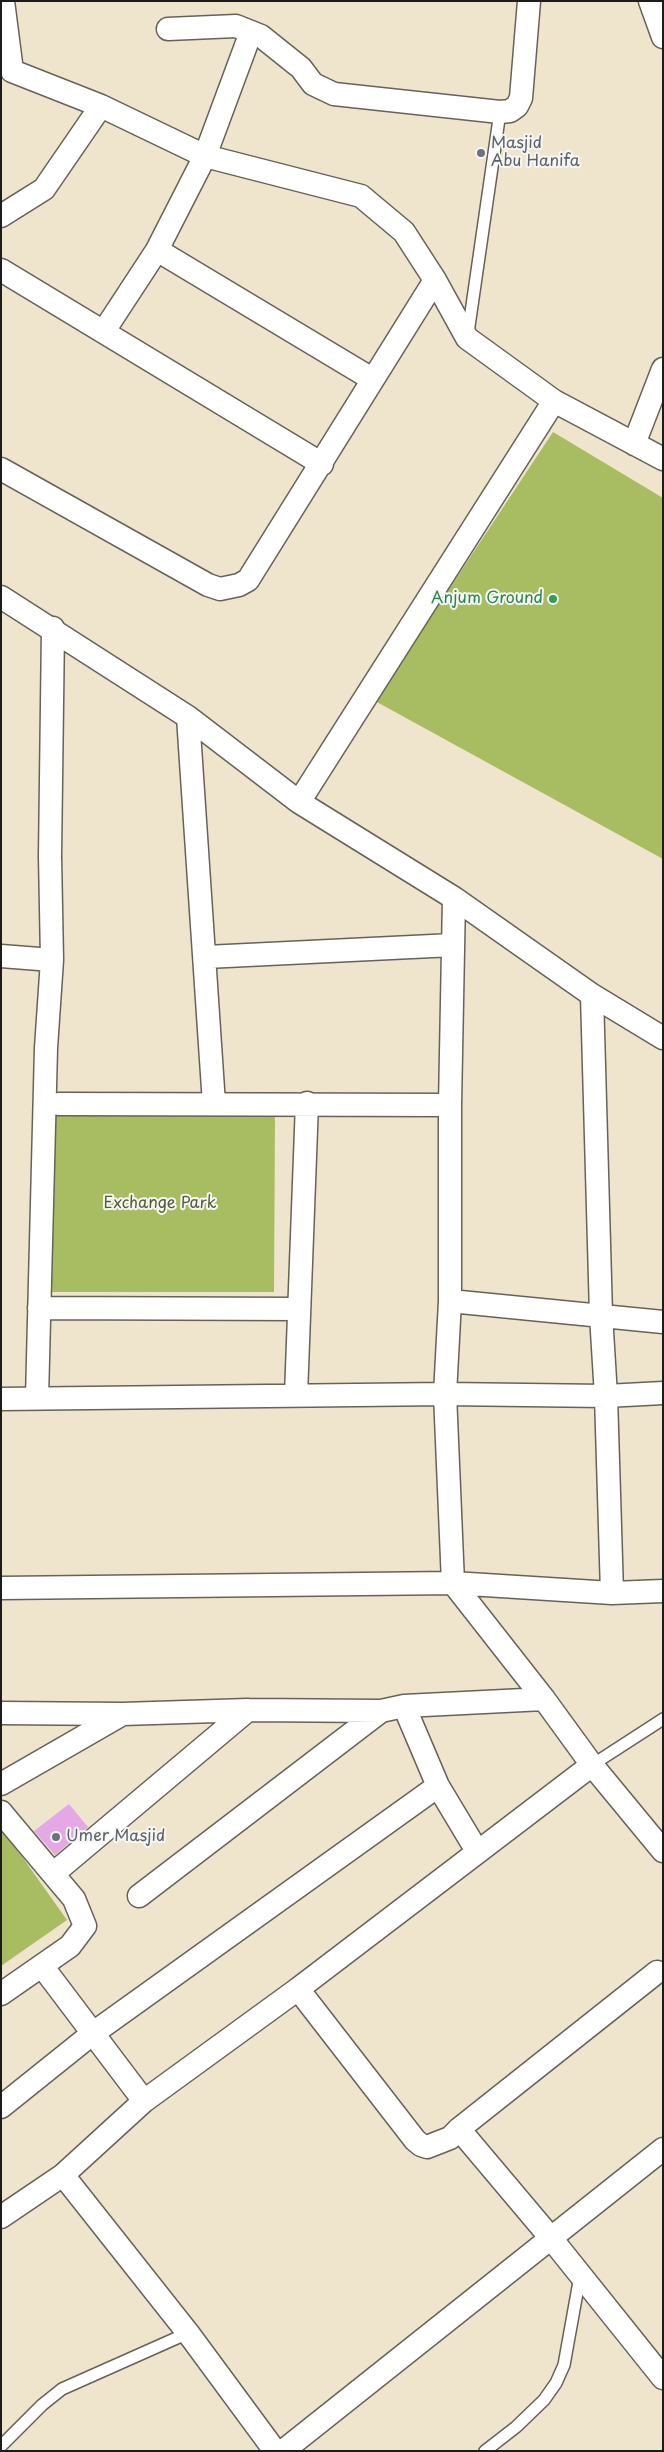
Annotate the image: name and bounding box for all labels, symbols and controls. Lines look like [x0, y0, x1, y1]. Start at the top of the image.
place label: Masjid Abu Hanifa [491, 134, 580, 172]
marker: Masjid Abu Hanifa [475, 147, 487, 159]
place label: Anjum Ground [431, 589, 543, 609]
marker: Anjum Ground [547, 593, 559, 605]
park label: Exchange Park [104, 1194, 216, 1214]
place label: Umer Masjid [66, 1827, 165, 1847]
marker: Umer Masjid [50, 1831, 62, 1843]

